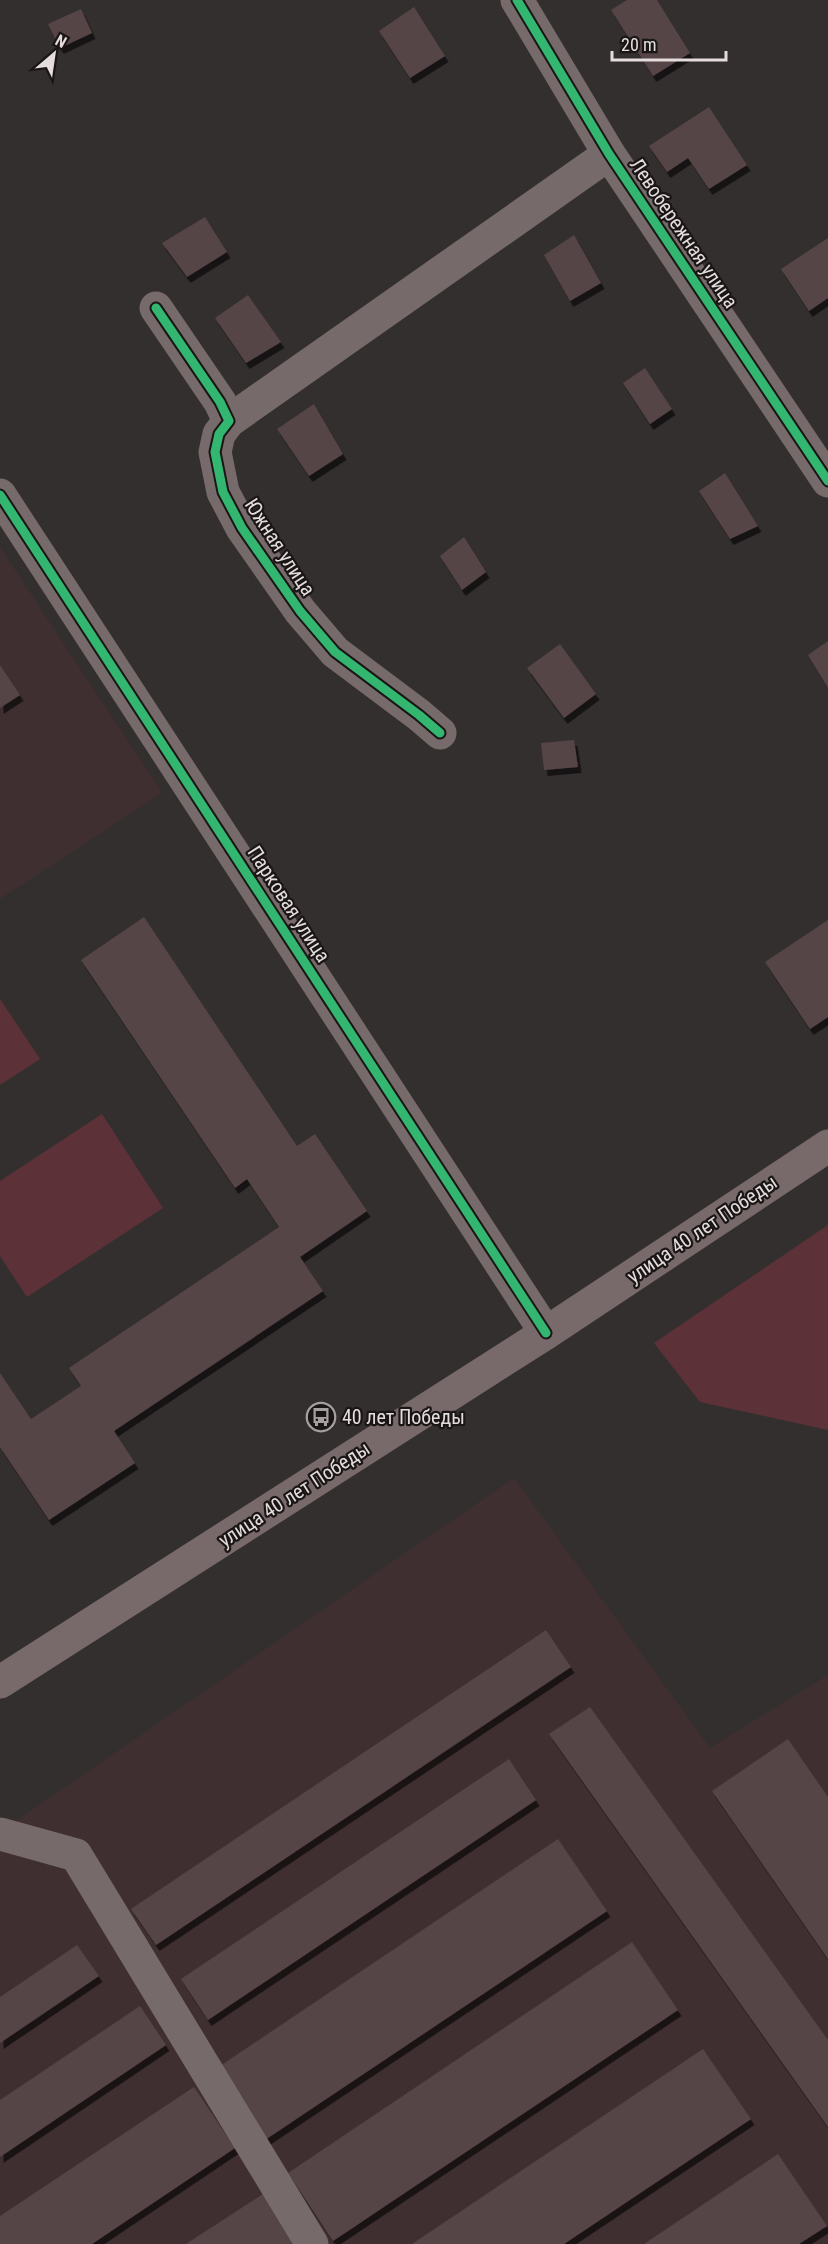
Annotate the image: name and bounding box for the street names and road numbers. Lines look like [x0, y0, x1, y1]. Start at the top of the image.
street label: Левобережная улица [625, 153, 743, 313]
street label: Южная улица [240, 494, 320, 600]
street label: Парковая улица [243, 841, 335, 967]
street label: улица 40 лет Победы [622, 1170, 782, 1288]
street label: улица 40 лет Победы [214, 1436, 374, 1552]

